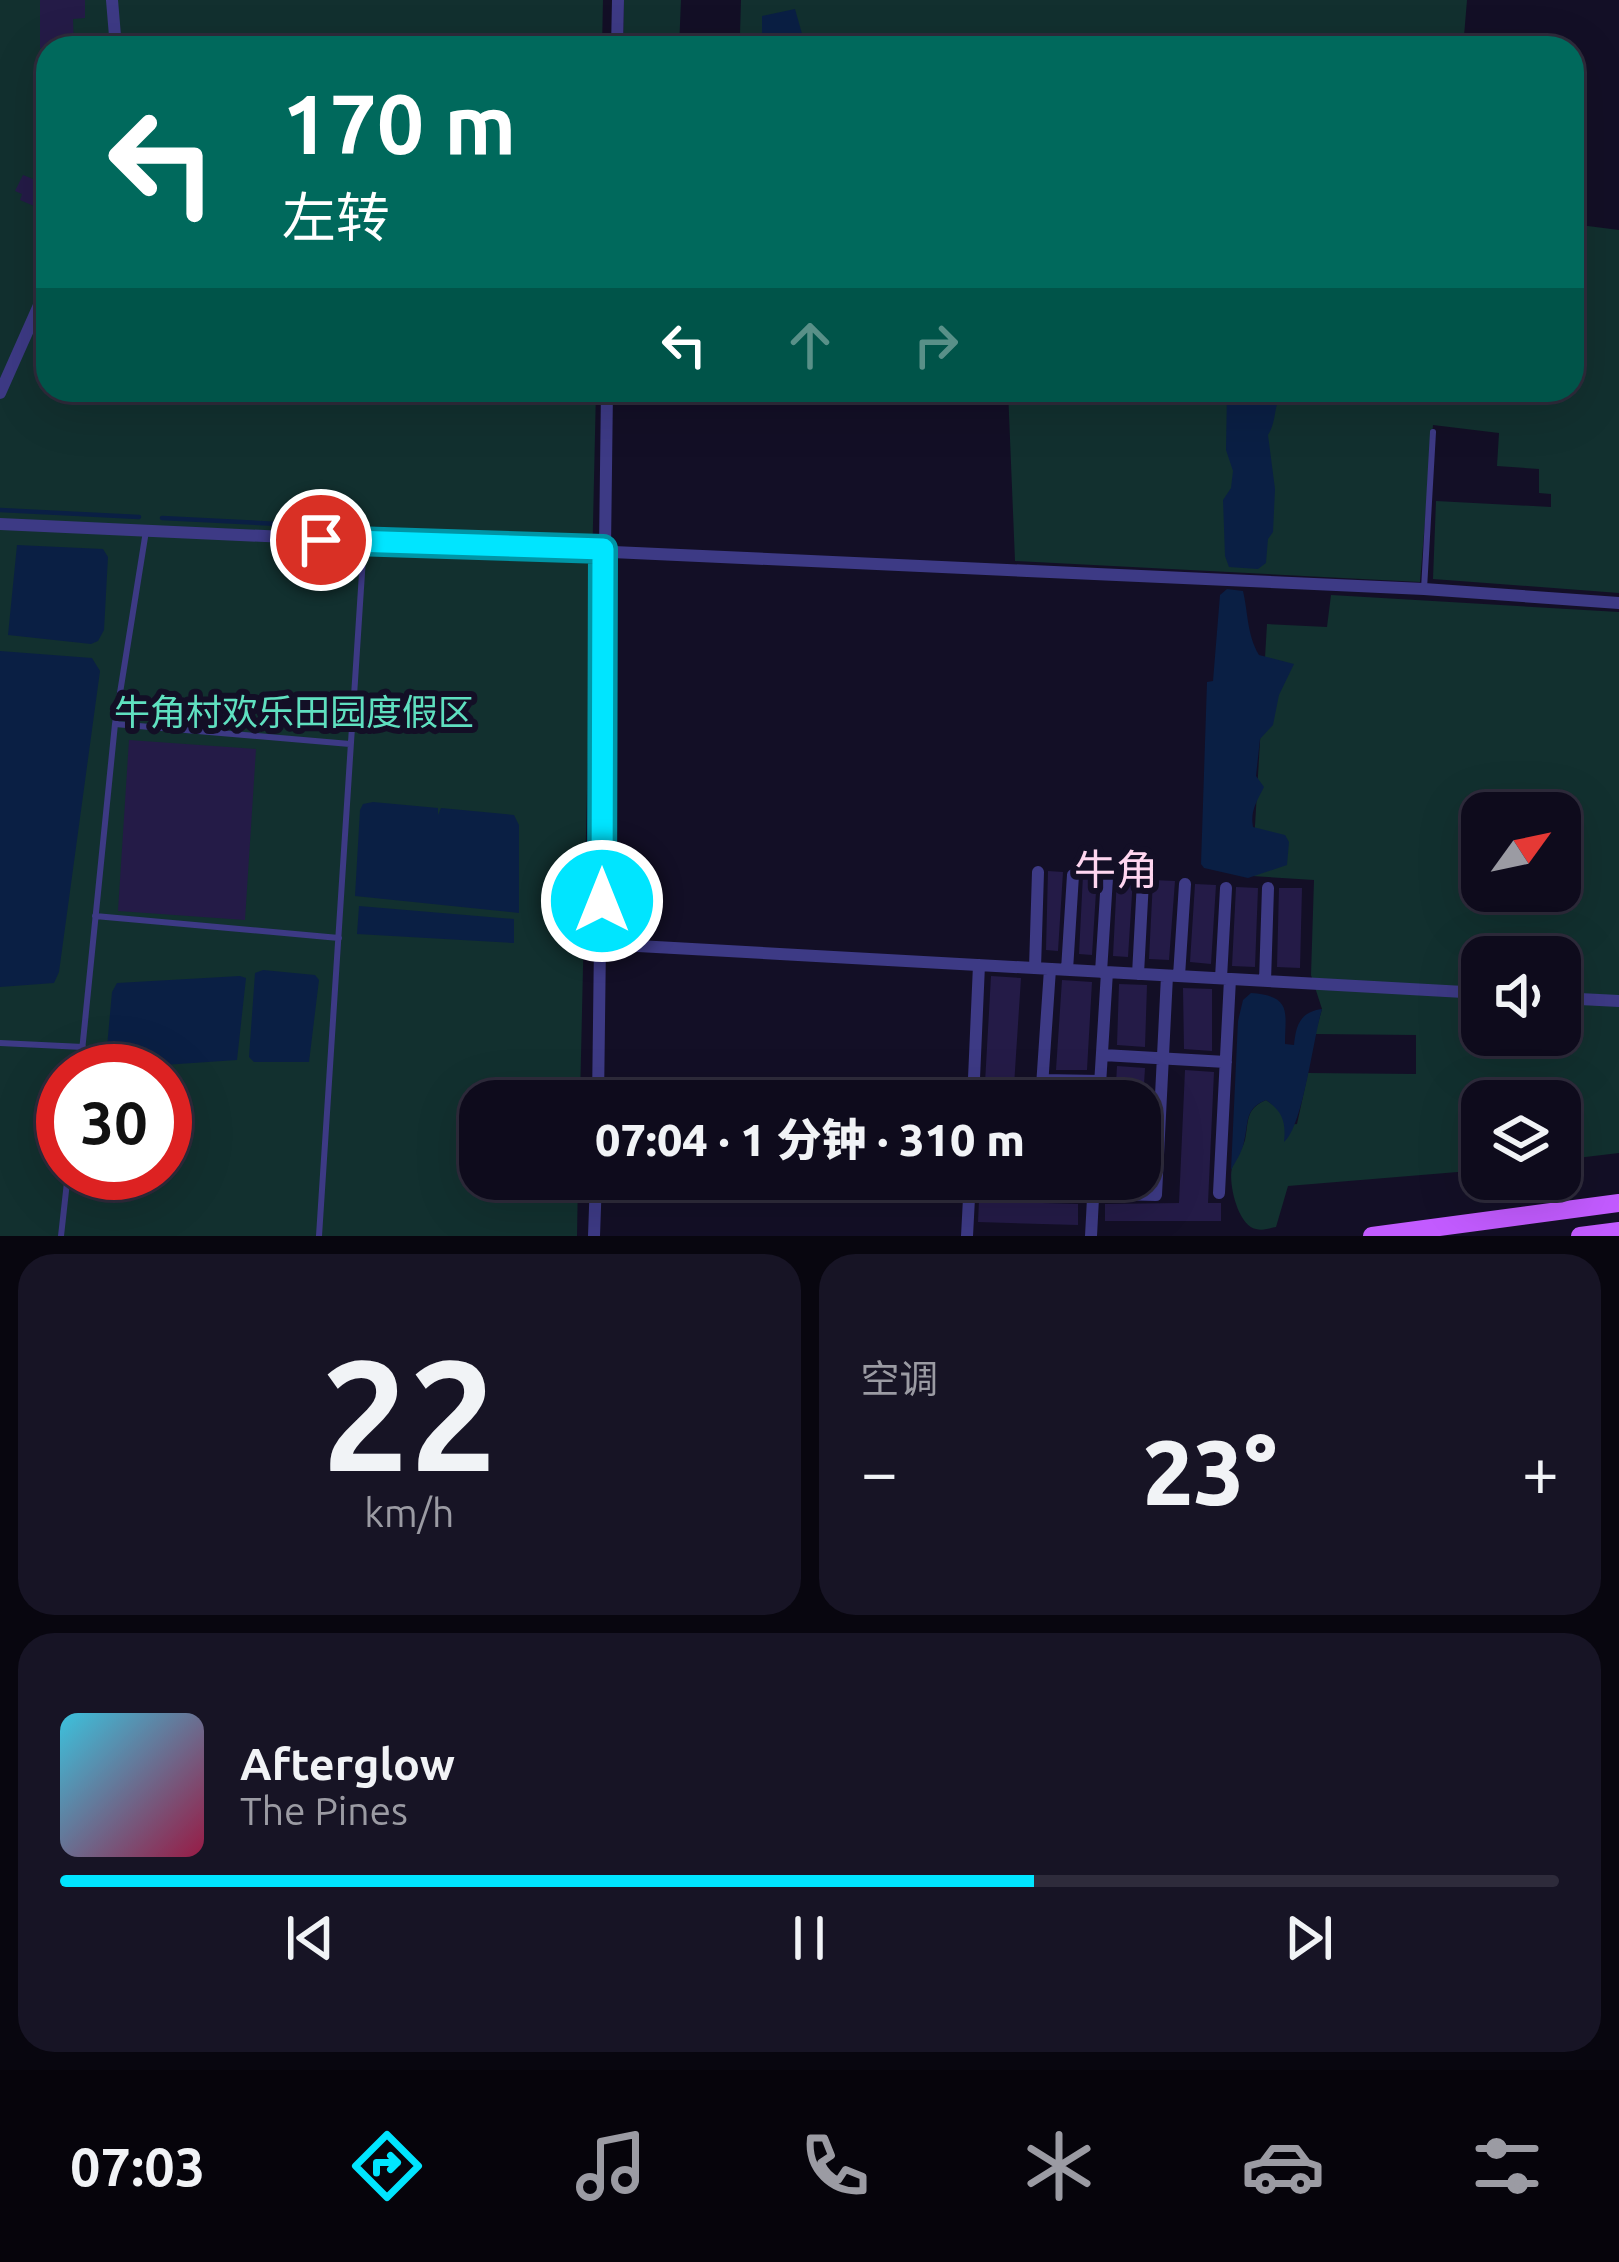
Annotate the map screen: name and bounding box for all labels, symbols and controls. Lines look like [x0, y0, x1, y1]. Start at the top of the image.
text: 170 m [282, 76, 516, 170]
icon: left [84, 84, 240, 240]
text: 左转 [282, 187, 390, 247]
icon: left [651, 312, 717, 378]
icon: ahead [777, 312, 843, 378]
icon: right [903, 312, 969, 378]
pin [270, 489, 372, 591]
icon: arrive [288, 507, 354, 573]
park label: 牛角村欢乐田园度假区 [114, 691, 474, 732]
north arrow [1461, 792, 1581, 912]
map controls [1461, 792, 1581, 1200]
position arrow [539, 838, 665, 964]
district label: 牛角 [1074, 846, 1158, 893]
button: sound [1461, 936, 1581, 1056]
speed limit sign: 30 [36, 1044, 192, 1200]
button: layers [1461, 1080, 1581, 1200]
text: 07:04 · 1 分钟 · 310 m [595, 1114, 1025, 1165]
text: 22 [321, 1326, 497, 1500]
text: 空调 [861, 1357, 939, 1400]
text: 23° [1143, 1421, 1277, 1522]
text: − [861, 1434, 898, 1508]
text: + [1522, 1434, 1559, 1508]
text: km/h [364, 1491, 454, 1534]
text: Afterglow [240, 1738, 455, 1789]
text: The Pines [240, 1789, 408, 1832]
icon: previous [277, 1905, 343, 1971]
icon: pause [776, 1905, 842, 1971]
icon: next [1276, 1905, 1342, 1971]
icon: directions [345, 2124, 429, 2208]
icon: music [569, 2124, 653, 2208]
icon: phone [793, 2124, 877, 2208]
icon: climate [1017, 2124, 1101, 2208]
icon: car [1241, 2124, 1325, 2208]
icon: filters [1465, 2124, 1549, 2208]
text: 07:03 [70, 2136, 205, 2196]

